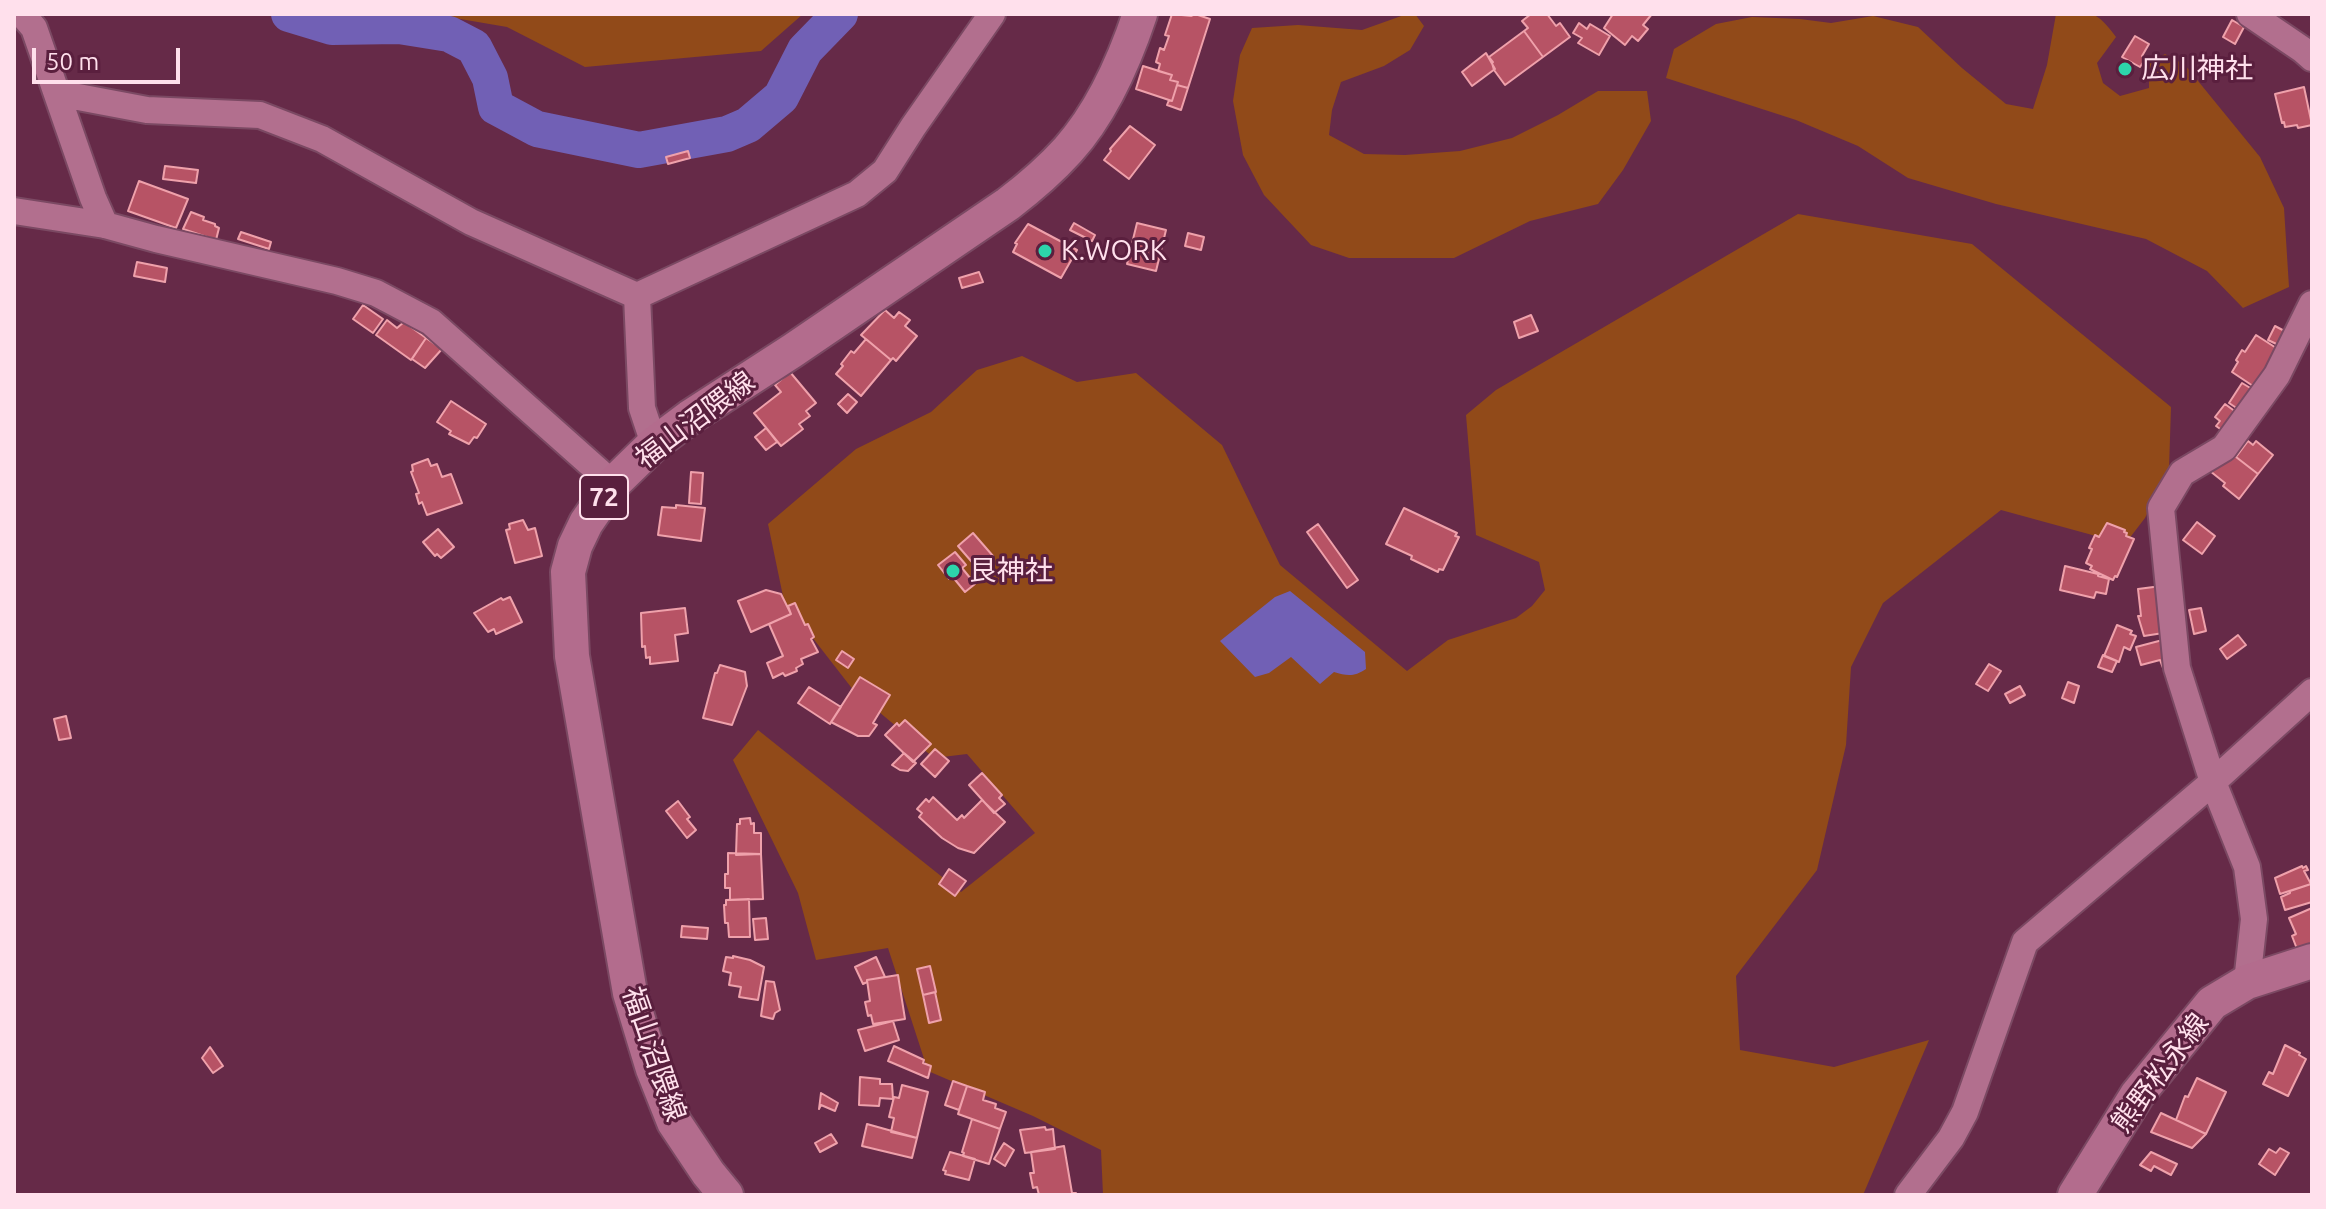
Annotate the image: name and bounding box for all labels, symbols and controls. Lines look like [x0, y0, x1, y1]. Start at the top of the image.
scale bar [36, 32, 184, 82]
text: 50 m [46, 48, 99, 75]
place label: 広川神社 [2141, 52, 2253, 86]
marker: 広川神社 [2116, 60, 2134, 78]
place label: K.WORK [1061, 234, 1167, 268]
marker: K.WORK [1036, 242, 1054, 260]
street label: 福山沼隈線 [629, 364, 761, 476]
road number: 72 [580, 475, 628, 519]
place label: 艮神社 [969, 554, 1053, 588]
marker: 艮神社 [944, 562, 962, 580]
street label: 福山沼隈線 [615, 982, 693, 1126]
street label: 熊野松永線 [2104, 1007, 2216, 1139]

